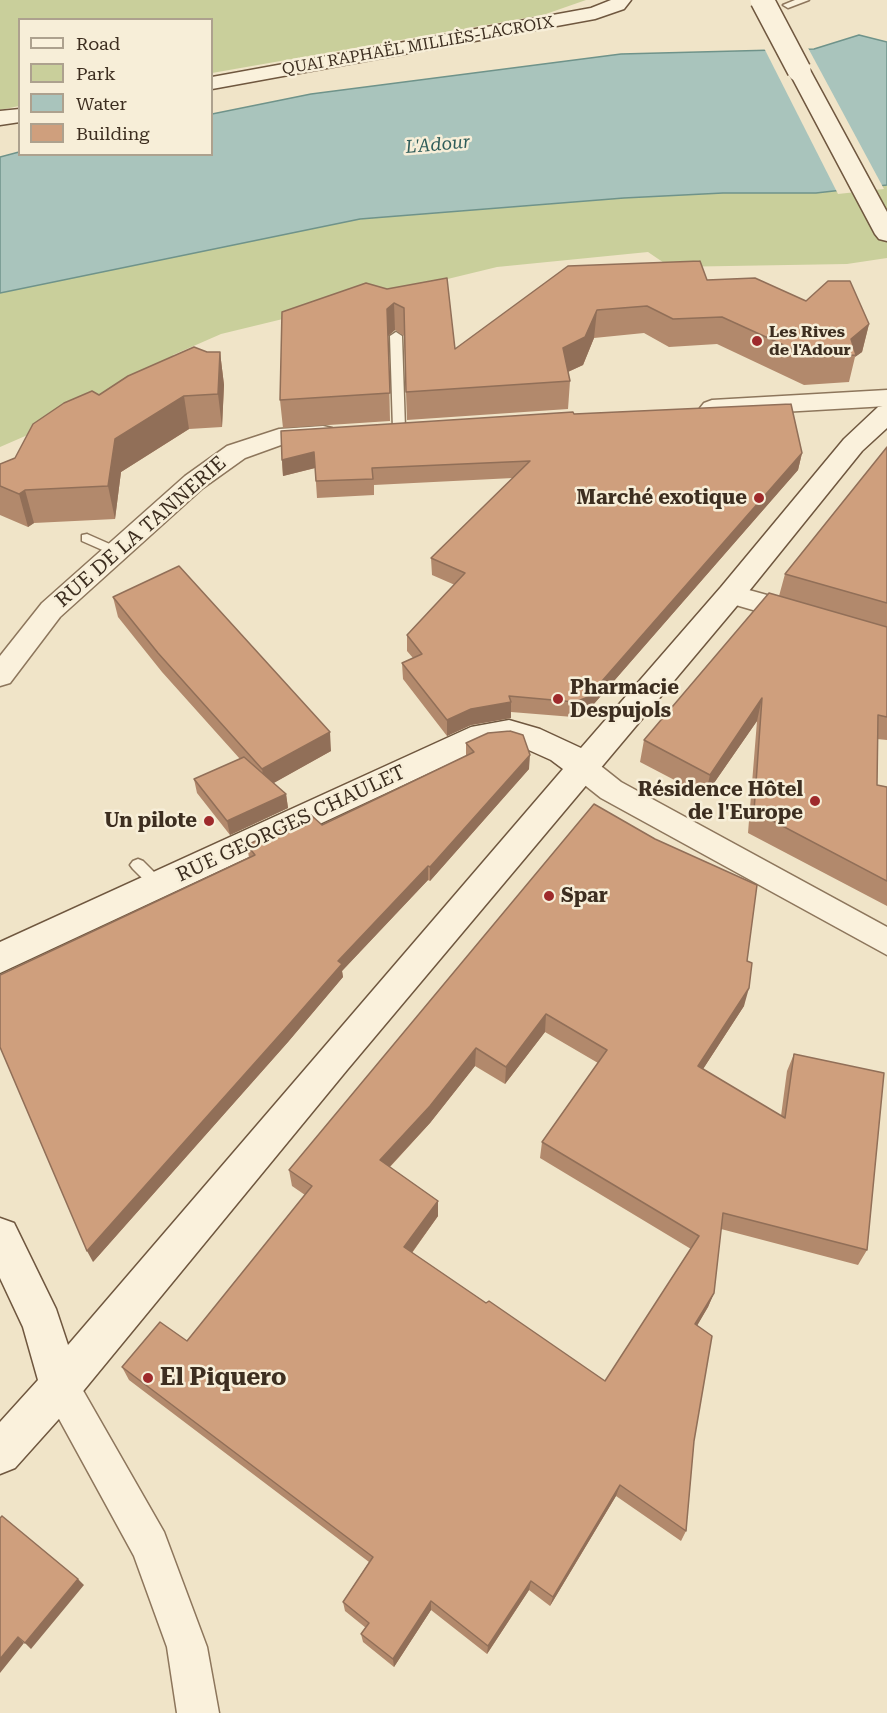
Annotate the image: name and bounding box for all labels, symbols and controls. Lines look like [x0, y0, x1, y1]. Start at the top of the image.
street label: QUAI RAPHAËL MILLIÈS-LACROIX [281, 13, 555, 79]
legend [18, 18, 213, 156]
text: Road [76, 33, 120, 54]
text: Park [76, 63, 116, 84]
text: Water [76, 93, 127, 114]
text: Building [76, 123, 150, 144]
water label: L'Adour [405, 131, 471, 159]
place label: Les Rives de l'Adour [769, 322, 851, 360]
marker: Les Rives de l'Adour [750, 334, 764, 348]
street label: RUE DE LA TANNERIE [51, 451, 231, 613]
place label: Marché exotique [577, 486, 747, 510]
marker: Marché exotique [752, 491, 766, 505]
place label: Pharmacie Despujols [570, 676, 679, 723]
marker: Pharmacie Despujols [551, 692, 565, 706]
street label: RUE GEORGES CHAULET [173, 760, 409, 888]
place label: Résidence Hôtel de l'Europe [638, 778, 803, 825]
marker: Résidence Hôtel de l'Europe [808, 794, 822, 808]
place label: Un pilote [104, 809, 197, 833]
marker: Un pilote [202, 814, 216, 828]
place label: Spar [561, 884, 608, 908]
marker: Spar [542, 889, 556, 903]
place label: El Piquero [160, 1364, 287, 1392]
marker: El Piquero [141, 1371, 155, 1385]

